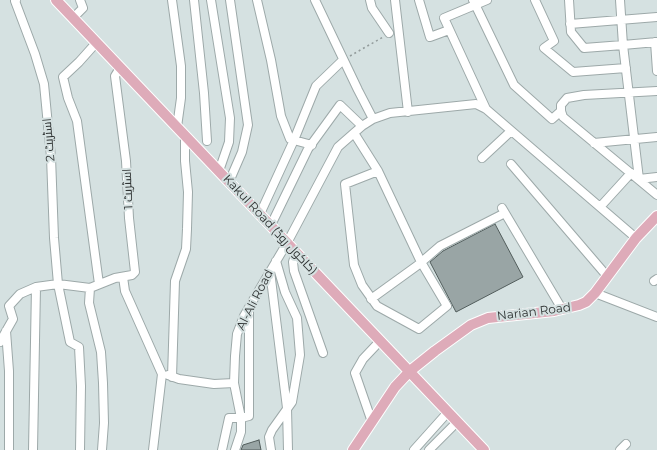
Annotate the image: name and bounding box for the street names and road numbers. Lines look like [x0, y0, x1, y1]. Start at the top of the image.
street label: اسٹریٹ 2 [40, 118, 58, 162]
street label: اسٹریٹ 1 [120, 168, 136, 210]
street label: Kakul Road (کاکول روڈ) [220, 172, 320, 278]
street label: Al-Ali Road [234, 267, 276, 333]
street label: Narian Road [496, 300, 572, 324]

